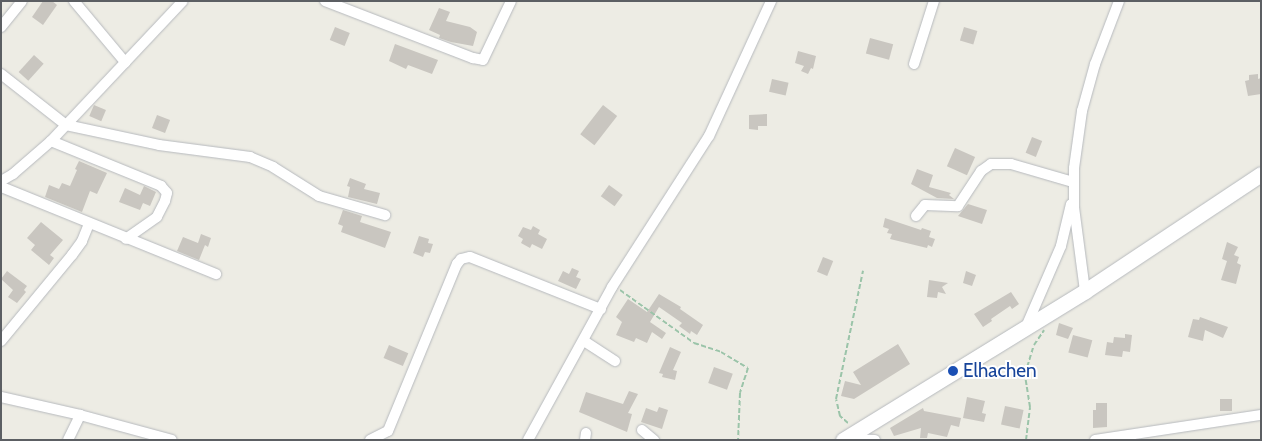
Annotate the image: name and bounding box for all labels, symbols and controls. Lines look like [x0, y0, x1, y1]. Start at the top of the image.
place label: Elhachen [963, 360, 1037, 382]
marker: Elhachen [947, 365, 959, 377]

